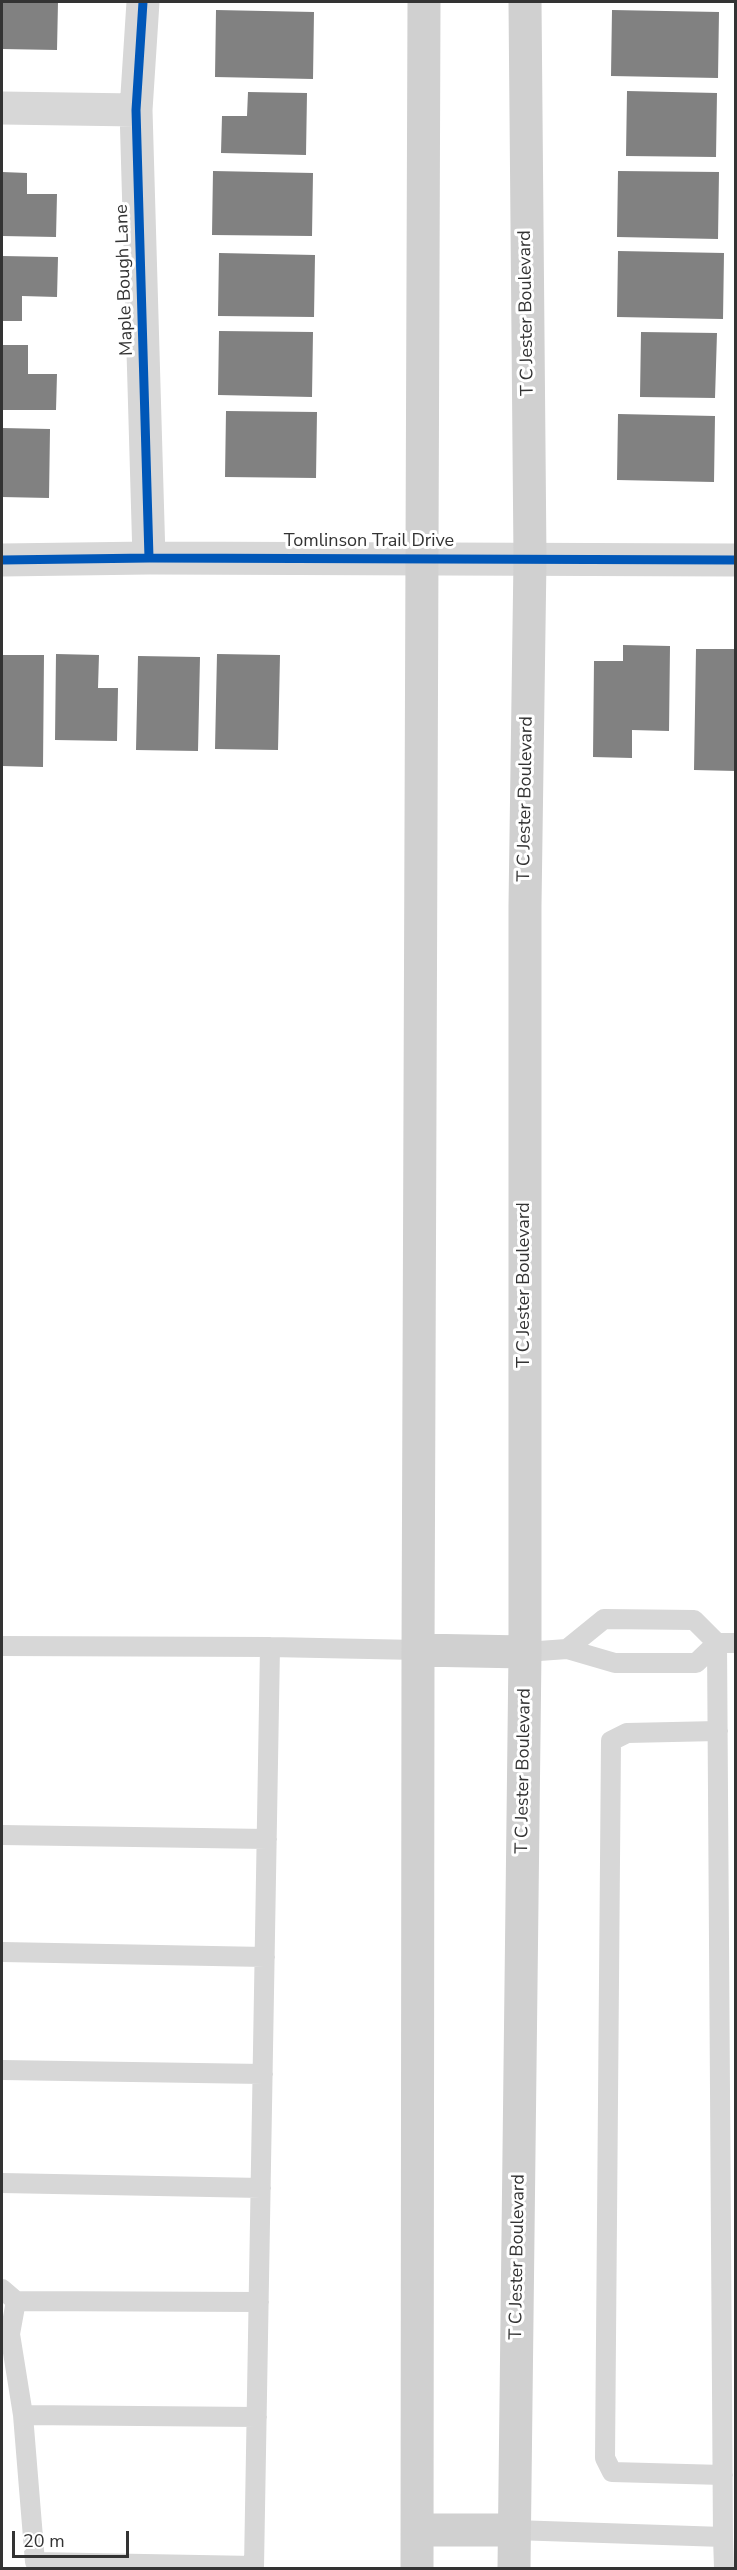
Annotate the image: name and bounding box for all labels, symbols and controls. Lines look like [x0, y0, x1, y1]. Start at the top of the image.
street label: Maple Bough Lane [112, 204, 138, 356]
street label: T C Jester Boulevard [515, 230, 539, 396]
street label: Tomlinson Trail Drive [284, 531, 454, 553]
street label: T C Jester Boulevard [514, 716, 538, 882]
street label: T C Jester Boulevard [514, 1202, 536, 1368]
street label: T C Jester Boulevard [512, 1688, 536, 1854]
street label: T C Jester Boulevard [506, 2174, 530, 2340]
scale bar [15, 2519, 132, 2557]
text: 20 m [23, 2529, 65, 2553]

